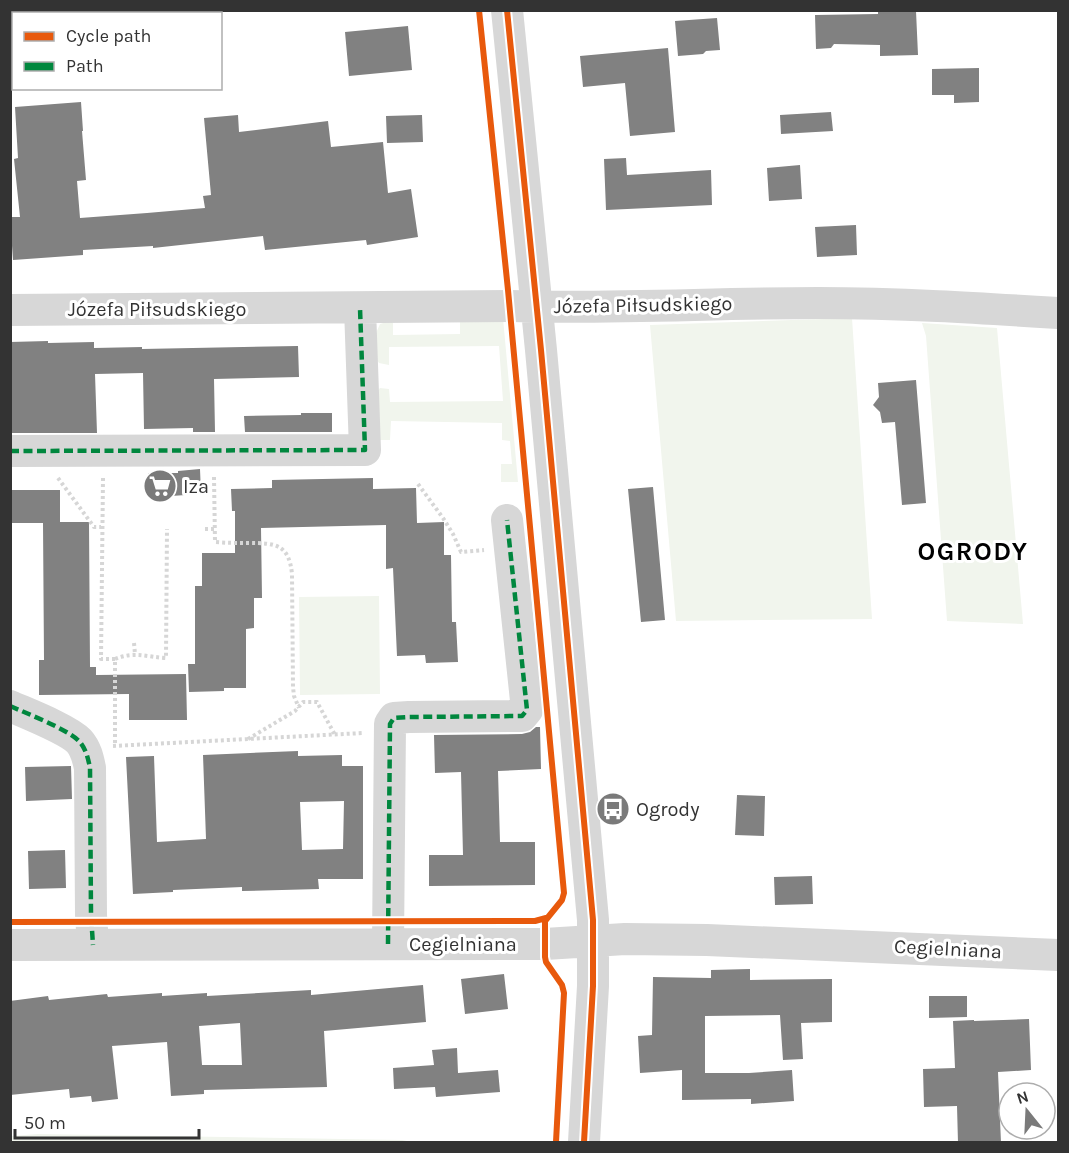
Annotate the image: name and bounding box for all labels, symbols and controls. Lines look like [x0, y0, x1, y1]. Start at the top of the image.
legend [12, 12, 222, 90]
text: Cycle path [66, 25, 151, 47]
text: Path [66, 55, 104, 77]
street label: Józefa Piłsudskiego [553, 292, 733, 318]
street label: Józefa Piłsudskiego [68, 298, 246, 321]
supermarket icon: Iza [142, 468, 178, 504]
place label: Iza [183, 475, 209, 498]
district label: OGRODY [918, 536, 1029, 567]
bus stop icon: Ogrody [595, 791, 631, 827]
place label: Ogrody [636, 798, 700, 821]
street label: Cegielniana [409, 933, 517, 956]
street label: Cegielniana [894, 935, 1002, 963]
north arrow [997, 1081, 1057, 1141]
text: N [1014, 1086, 1031, 1108]
scale bar [15, 1102, 200, 1140]
text: 50 m [24, 1112, 66, 1134]

